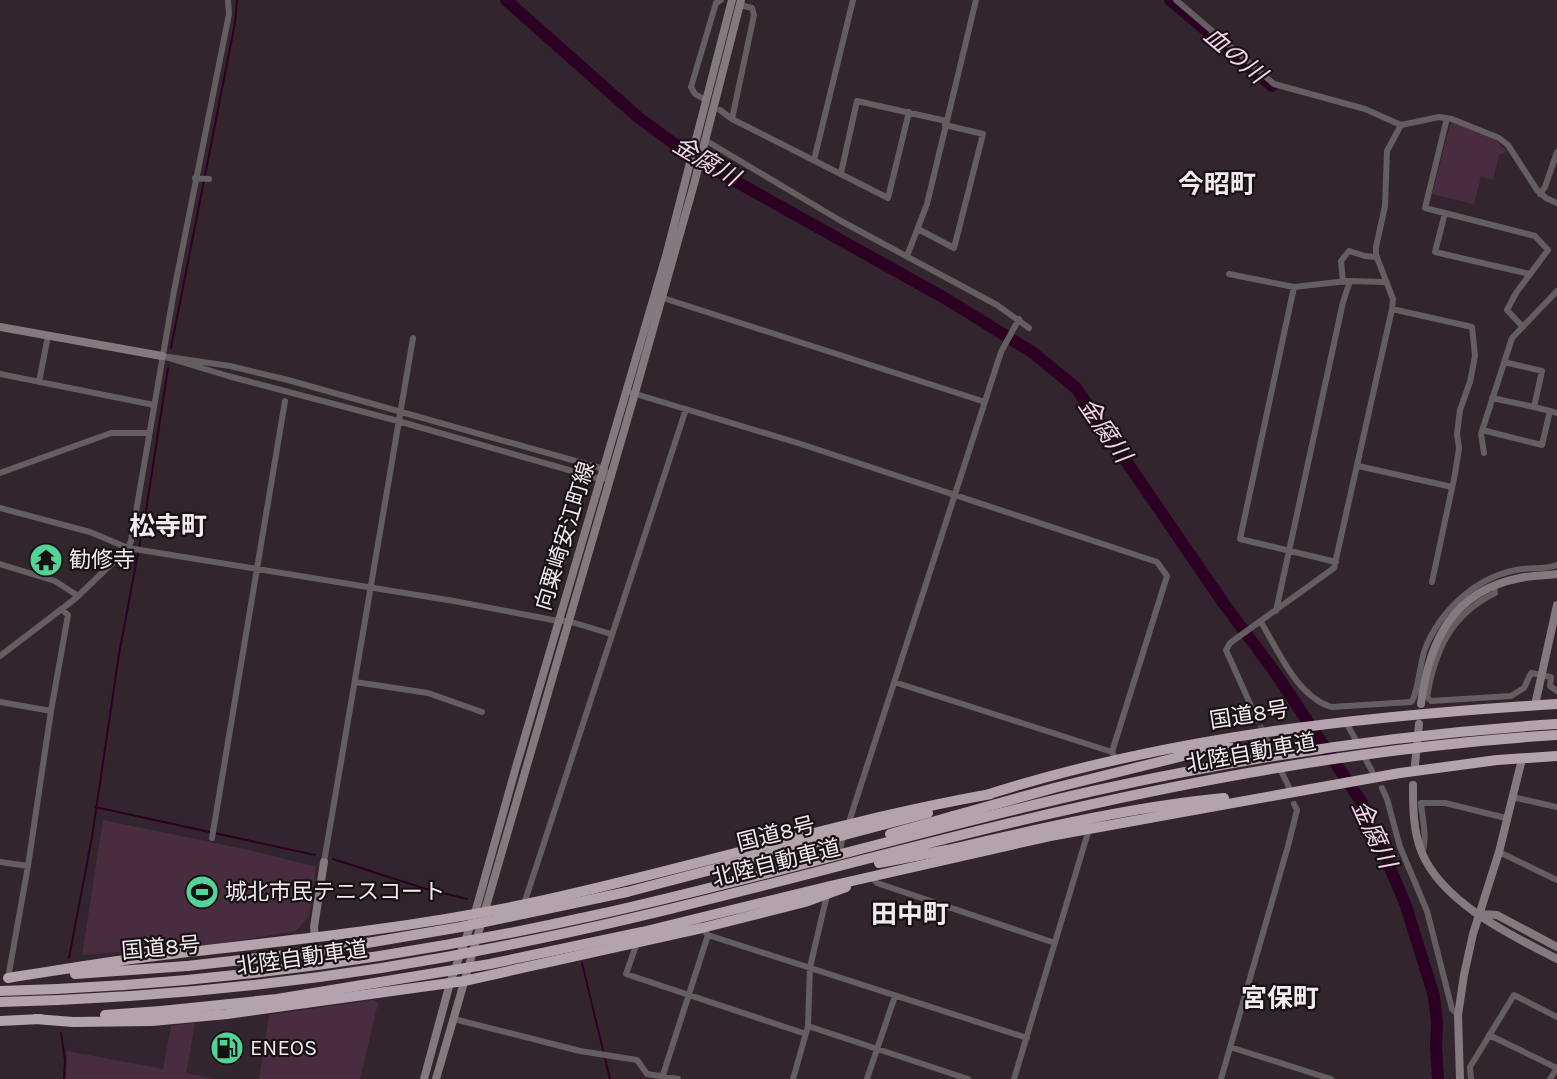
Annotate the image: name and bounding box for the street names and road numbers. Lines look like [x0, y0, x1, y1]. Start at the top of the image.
street label: 向粟崎安江町線 [530, 459, 600, 613]
street label: 国道8号 [1208, 696, 1290, 734]
street label: 北陸自動車道 [1184, 729, 1318, 777]
street label: 国道8号 [734, 812, 818, 856]
street label: 北陸自動車道 [709, 834, 843, 892]
street label: 国道8号 [120, 932, 202, 964]
street label: 北陸自動車道 [235, 936, 369, 980]

